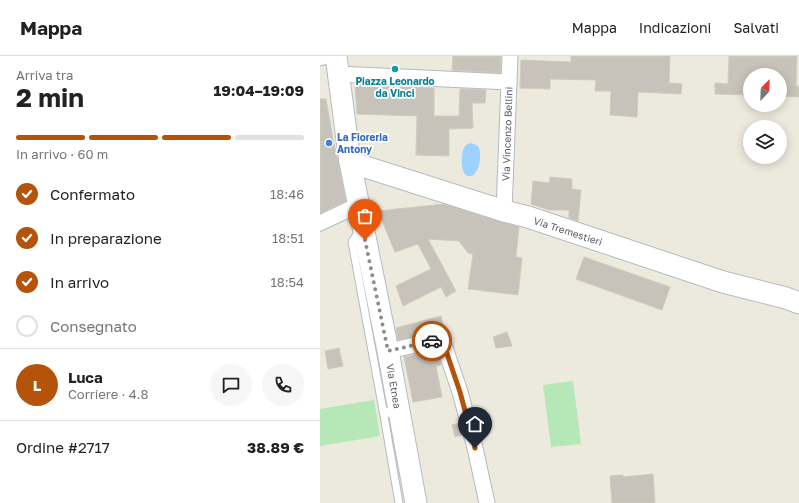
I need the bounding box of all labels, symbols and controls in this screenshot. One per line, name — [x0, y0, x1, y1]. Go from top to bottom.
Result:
text: Mappa — [20, 16, 82, 39]
text: Mappa — [572, 19, 617, 36]
text: Indicazioni — [639, 19, 711, 36]
text: Salvati — [733, 19, 779, 36]
marker: Piazza Leonardo da Vinci — [390, 64, 400, 74]
text: Arriva tra — [16, 67, 73, 83]
north arrow — [743, 68, 787, 112]
map controls — [743, 68, 787, 164]
place label: Piazza Leonardo da Vinci — [355, 75, 435, 99]
text: 19:04–19:09 — [214, 81, 304, 99]
text: 2 min — [16, 82, 84, 113]
street label: Via Vincenzo Bellini — [499, 87, 515, 181]
button: layers — [743, 120, 787, 164]
place label: La Fioreria Antony — [337, 131, 388, 155]
marker: La Fioreria Antony — [324, 138, 334, 148]
text: In arrivo · 60 m — [16, 146, 108, 162]
icon: check — [16, 183, 38, 205]
text: Confermato — [50, 185, 135, 203]
text: 18:46 — [270, 186, 304, 202]
pin — [348, 199, 382, 240]
icon: bag — [354, 205, 376, 227]
street label: Via Tremestieri — [532, 214, 604, 248]
icon: check — [16, 227, 38, 249]
text: In preparazione — [50, 229, 162, 247]
text: 18:51 — [272, 230, 304, 246]
icon: check — [16, 271, 38, 293]
text: In arrivo — [50, 273, 109, 291]
text: 18:54 — [270, 274, 304, 290]
text: Consegnato — [50, 317, 137, 335]
courier — [412, 321, 452, 361]
icon: car — [421, 330, 443, 352]
street label: Via Etnea — [384, 363, 404, 409]
button: chat — [210, 364, 252, 406]
button: phone — [262, 364, 304, 406]
text: Luca — [68, 368, 103, 386]
text: L — [33, 376, 41, 394]
text: Corriere · 4.8 — [68, 386, 148, 402]
pin — [458, 407, 492, 448]
icon: home — [464, 413, 486, 435]
text: Ordine #2717 — [16, 438, 110, 456]
text: 38.89 € — [247, 438, 304, 456]

